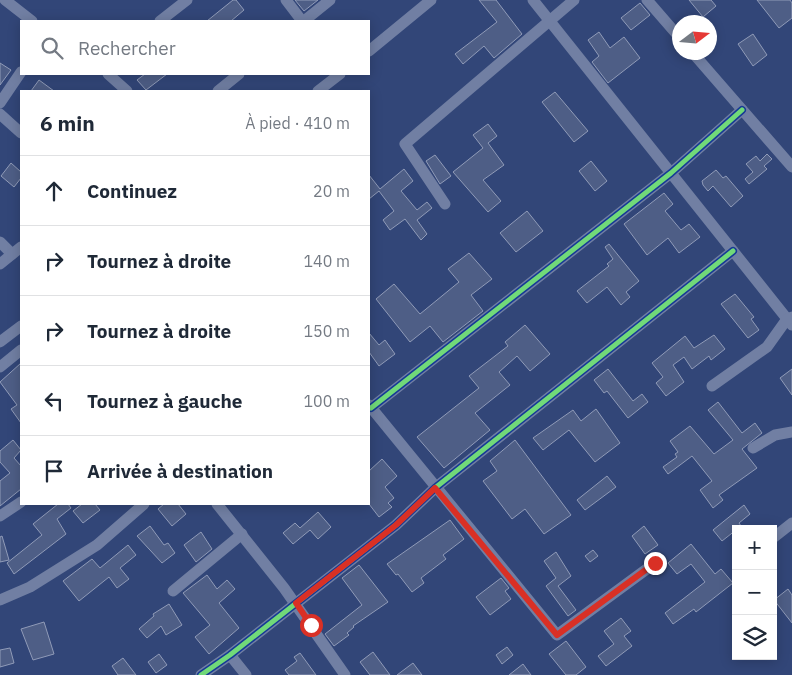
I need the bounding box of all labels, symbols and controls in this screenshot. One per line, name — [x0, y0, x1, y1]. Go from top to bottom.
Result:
north arrow — [672, 15, 717, 60]
search box — [20, 20, 370, 75]
icon: search — [38, 34, 66, 62]
text: Rechercher — [78, 36, 176, 60]
text: 6 min — [40, 109, 95, 137]
text: À pied · 410 m — [245, 113, 350, 133]
icon: ahead — [40, 177, 68, 205]
text: Continuez — [87, 179, 177, 203]
text: 20 m — [313, 181, 350, 201]
icon: right — [40, 247, 68, 275]
text: Tournez à droite — [87, 249, 231, 273]
text: 140 m — [303, 251, 350, 271]
icon: right — [40, 317, 68, 345]
text: Tournez à droite — [87, 319, 231, 343]
text: 150 m — [303, 321, 350, 341]
icon: left — [40, 387, 68, 415]
text: Tournez à gauche — [87, 389, 243, 413]
text: 100 m — [303, 391, 350, 411]
icon: arrive — [40, 457, 68, 485]
text: Arrivée à destination — [87, 459, 273, 483]
map controls — [732, 525, 777, 660]
button: + — [732, 525, 777, 570]
route end — [644, 552, 667, 575]
button: − — [732, 570, 777, 615]
route start — [300, 614, 323, 637]
button: layers — [732, 615, 777, 660]

